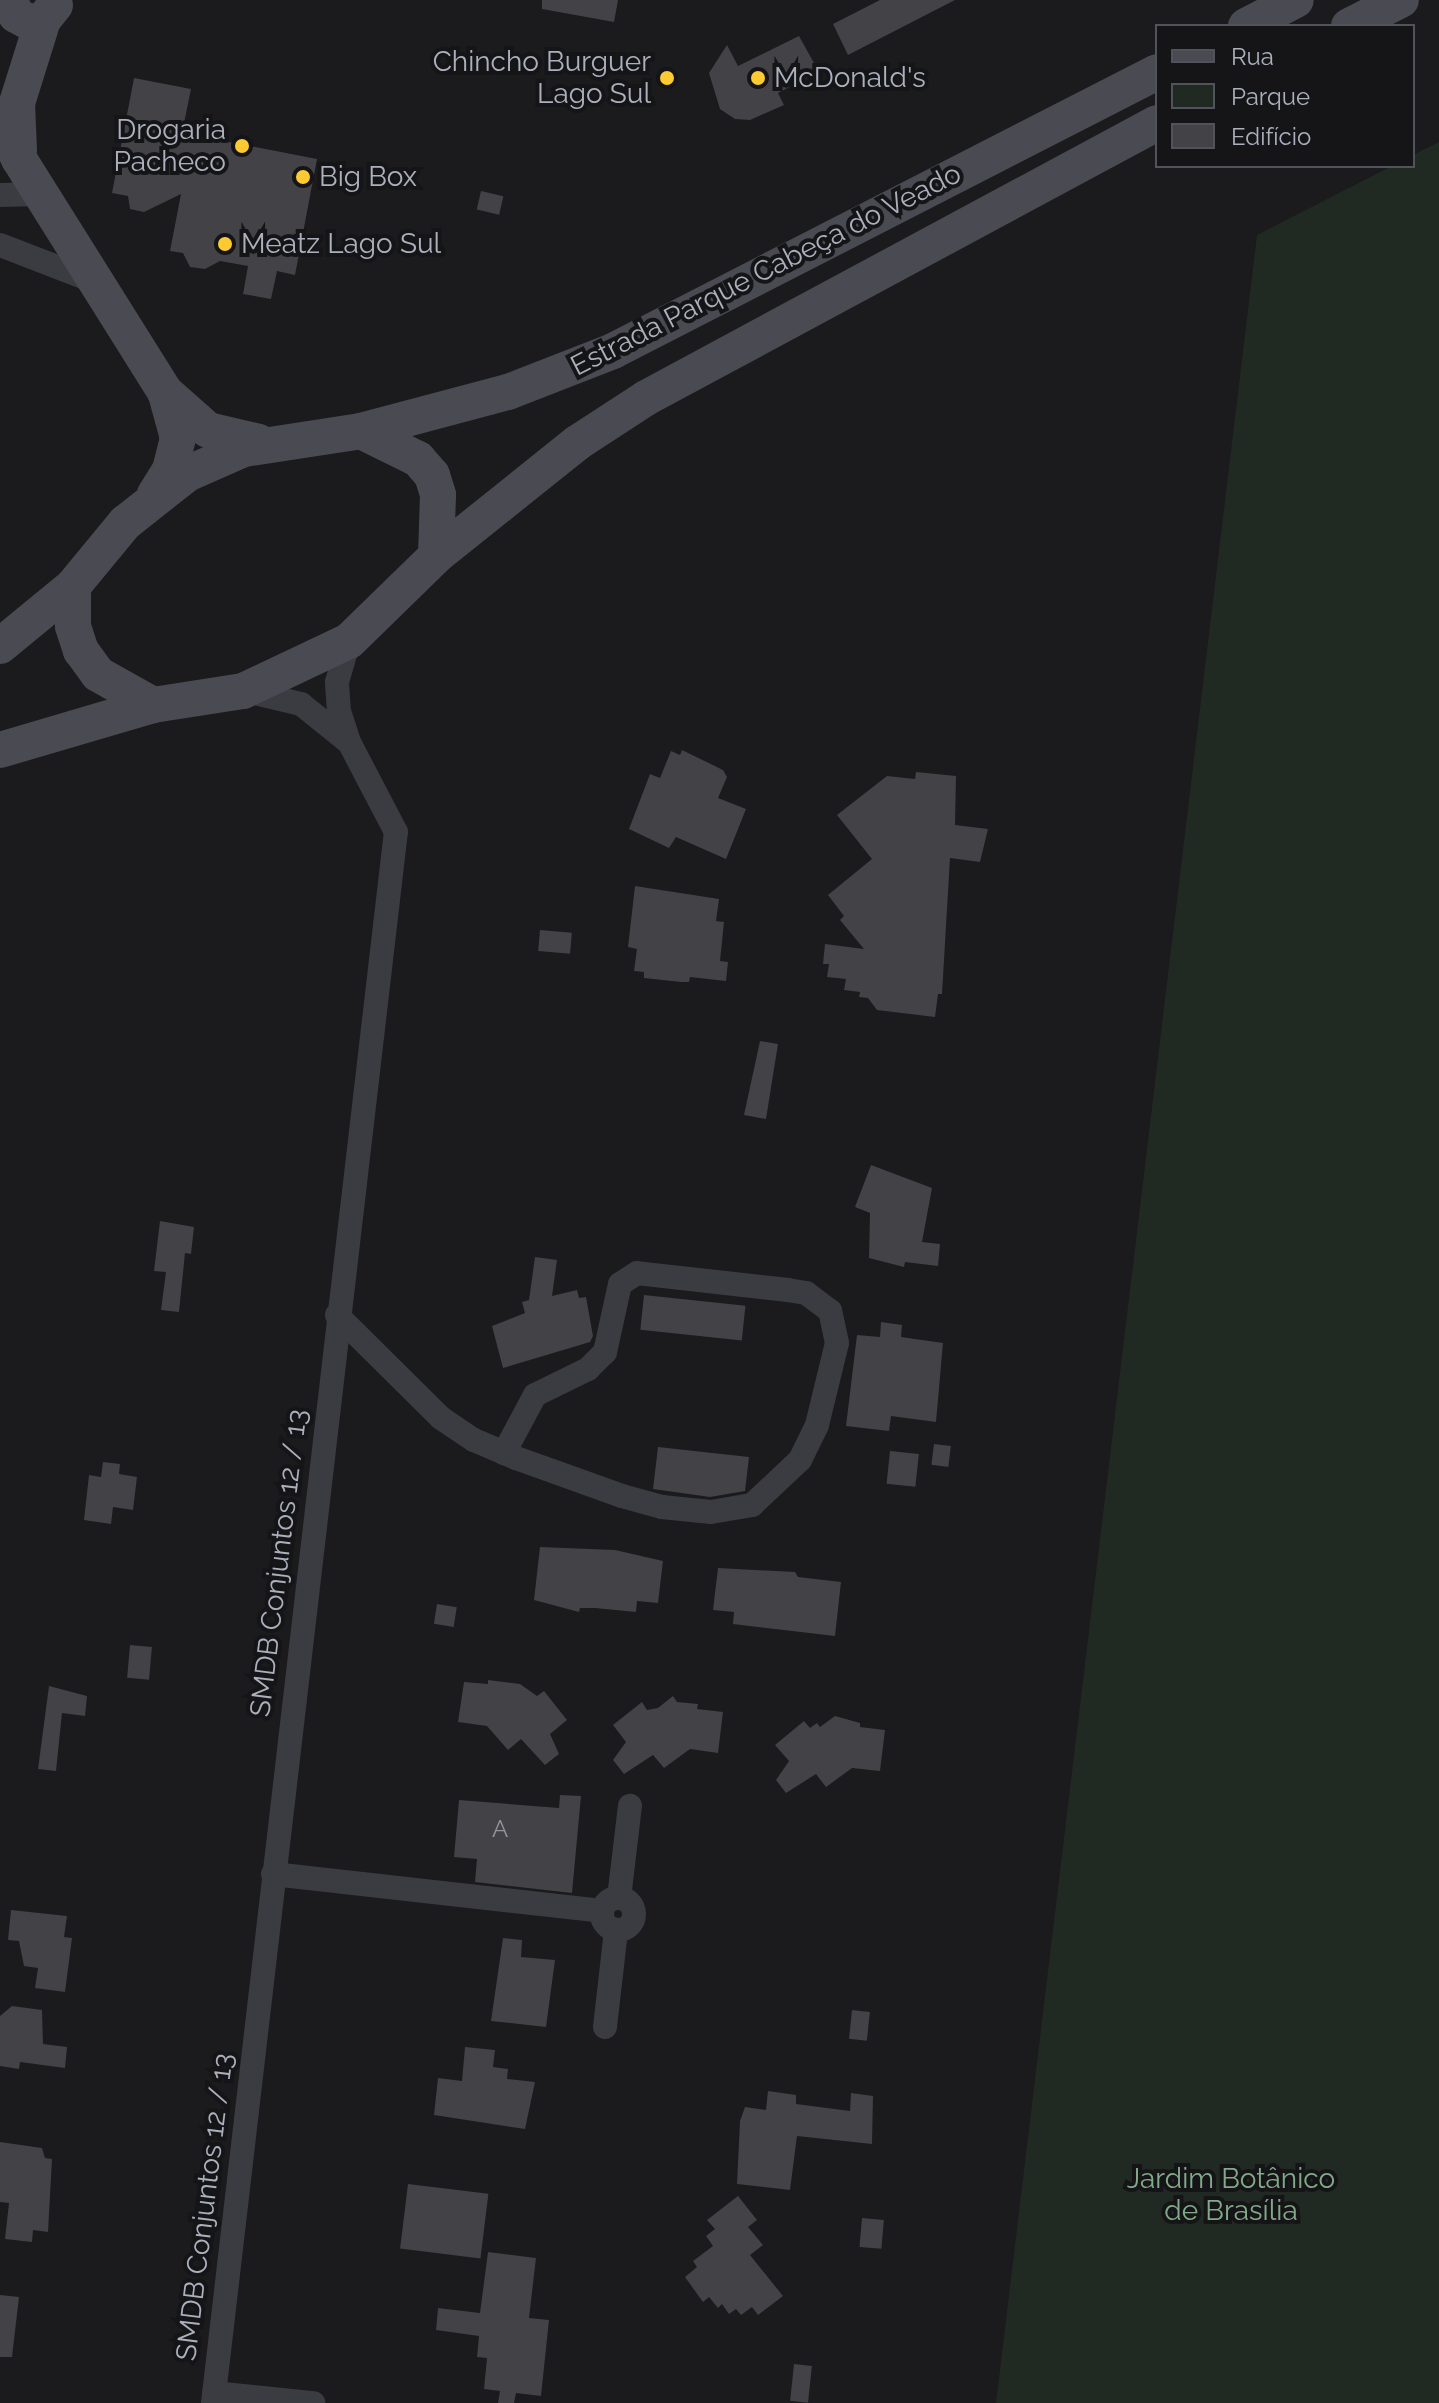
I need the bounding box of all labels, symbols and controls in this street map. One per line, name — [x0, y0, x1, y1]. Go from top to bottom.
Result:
legend — [1155, 24, 1415, 168]
text: Rua — [1231, 42, 1274, 71]
place label: Chincho Burguer Lago Sul — [433, 45, 651, 111]
place label: McDonald's — [774, 61, 926, 95]
marker: Chincho Burguer Lago Sul — [658, 69, 676, 87]
marker: McDonald's — [749, 69, 767, 87]
text: Parque — [1231, 82, 1310, 111]
place label: Drogaria Pacheco — [113, 113, 226, 179]
text: Edifício — [1231, 122, 1311, 151]
marker: Drogaria Pacheco — [233, 137, 251, 155]
street label: Estrada Parque Cabeça do Veado — [565, 156, 967, 384]
place label: Big Box — [319, 160, 417, 194]
marker: Big Box — [294, 168, 312, 186]
place label: Meatz Lago Sul — [241, 227, 441, 261]
marker: Meatz Lago Sul — [216, 235, 234, 253]
street label: SMDB Conjuntos 12 / 13 — [243, 1407, 315, 1719]
house number: A — [492, 1815, 508, 1843]
street label: SMDB Conjuntos 12 / 13 — [169, 2051, 241, 2363]
park label: Jardim Botânico de Brasília — [1127, 2162, 1335, 2228]

